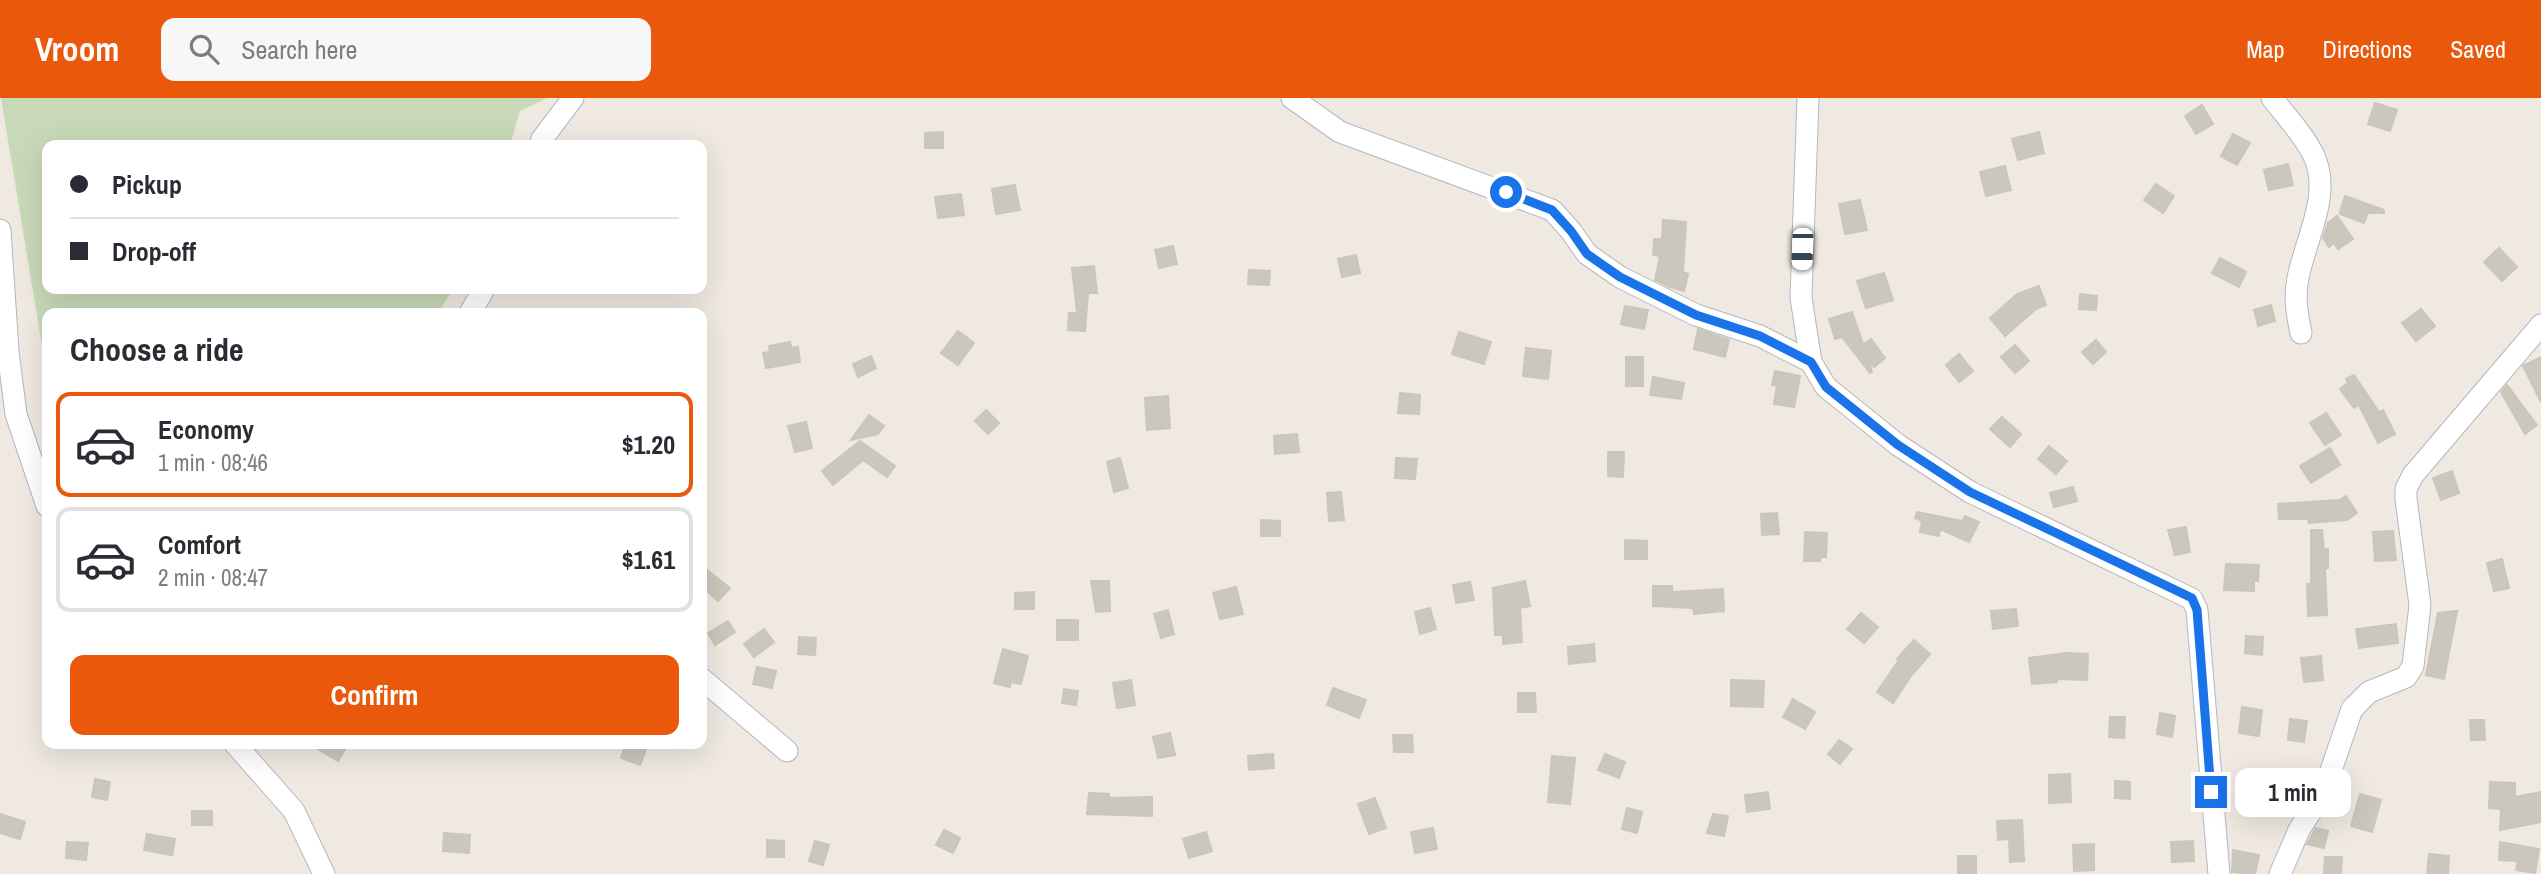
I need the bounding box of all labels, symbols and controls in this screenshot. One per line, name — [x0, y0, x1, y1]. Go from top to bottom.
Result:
search box — [161, 18, 651, 81]
text: Vroom — [35, 27, 119, 71]
icon: search — [185, 30, 223, 68]
text: Search here — [241, 32, 357, 67]
text: Map — [2246, 33, 2284, 65]
text: Directions — [2322, 33, 2412, 65]
text: Saved — [2450, 33, 2506, 65]
text: Pickup — [112, 167, 182, 202]
route start — [1490, 176, 1522, 208]
car — [1791, 228, 1814, 270]
text: Drop-off — [112, 234, 196, 269]
text: Choose a ride — [70, 328, 244, 371]
text: Economy — [158, 412, 254, 447]
icon: car — [74, 413, 137, 476]
text: $1.20 — [622, 427, 675, 462]
text: 1 min · 08:46 — [158, 447, 268, 478]
text: Comfort — [158, 527, 241, 562]
icon: car — [74, 528, 137, 591]
text: $1.61 — [622, 542, 675, 577]
text: 2 min · 08:47 — [158, 562, 268, 593]
button: Confirm — [70, 655, 679, 735]
callout: 1 min — [2236, 768, 2351, 816]
route end — [2195, 776, 2227, 808]
text: 1 min — [2268, 777, 2318, 808]

